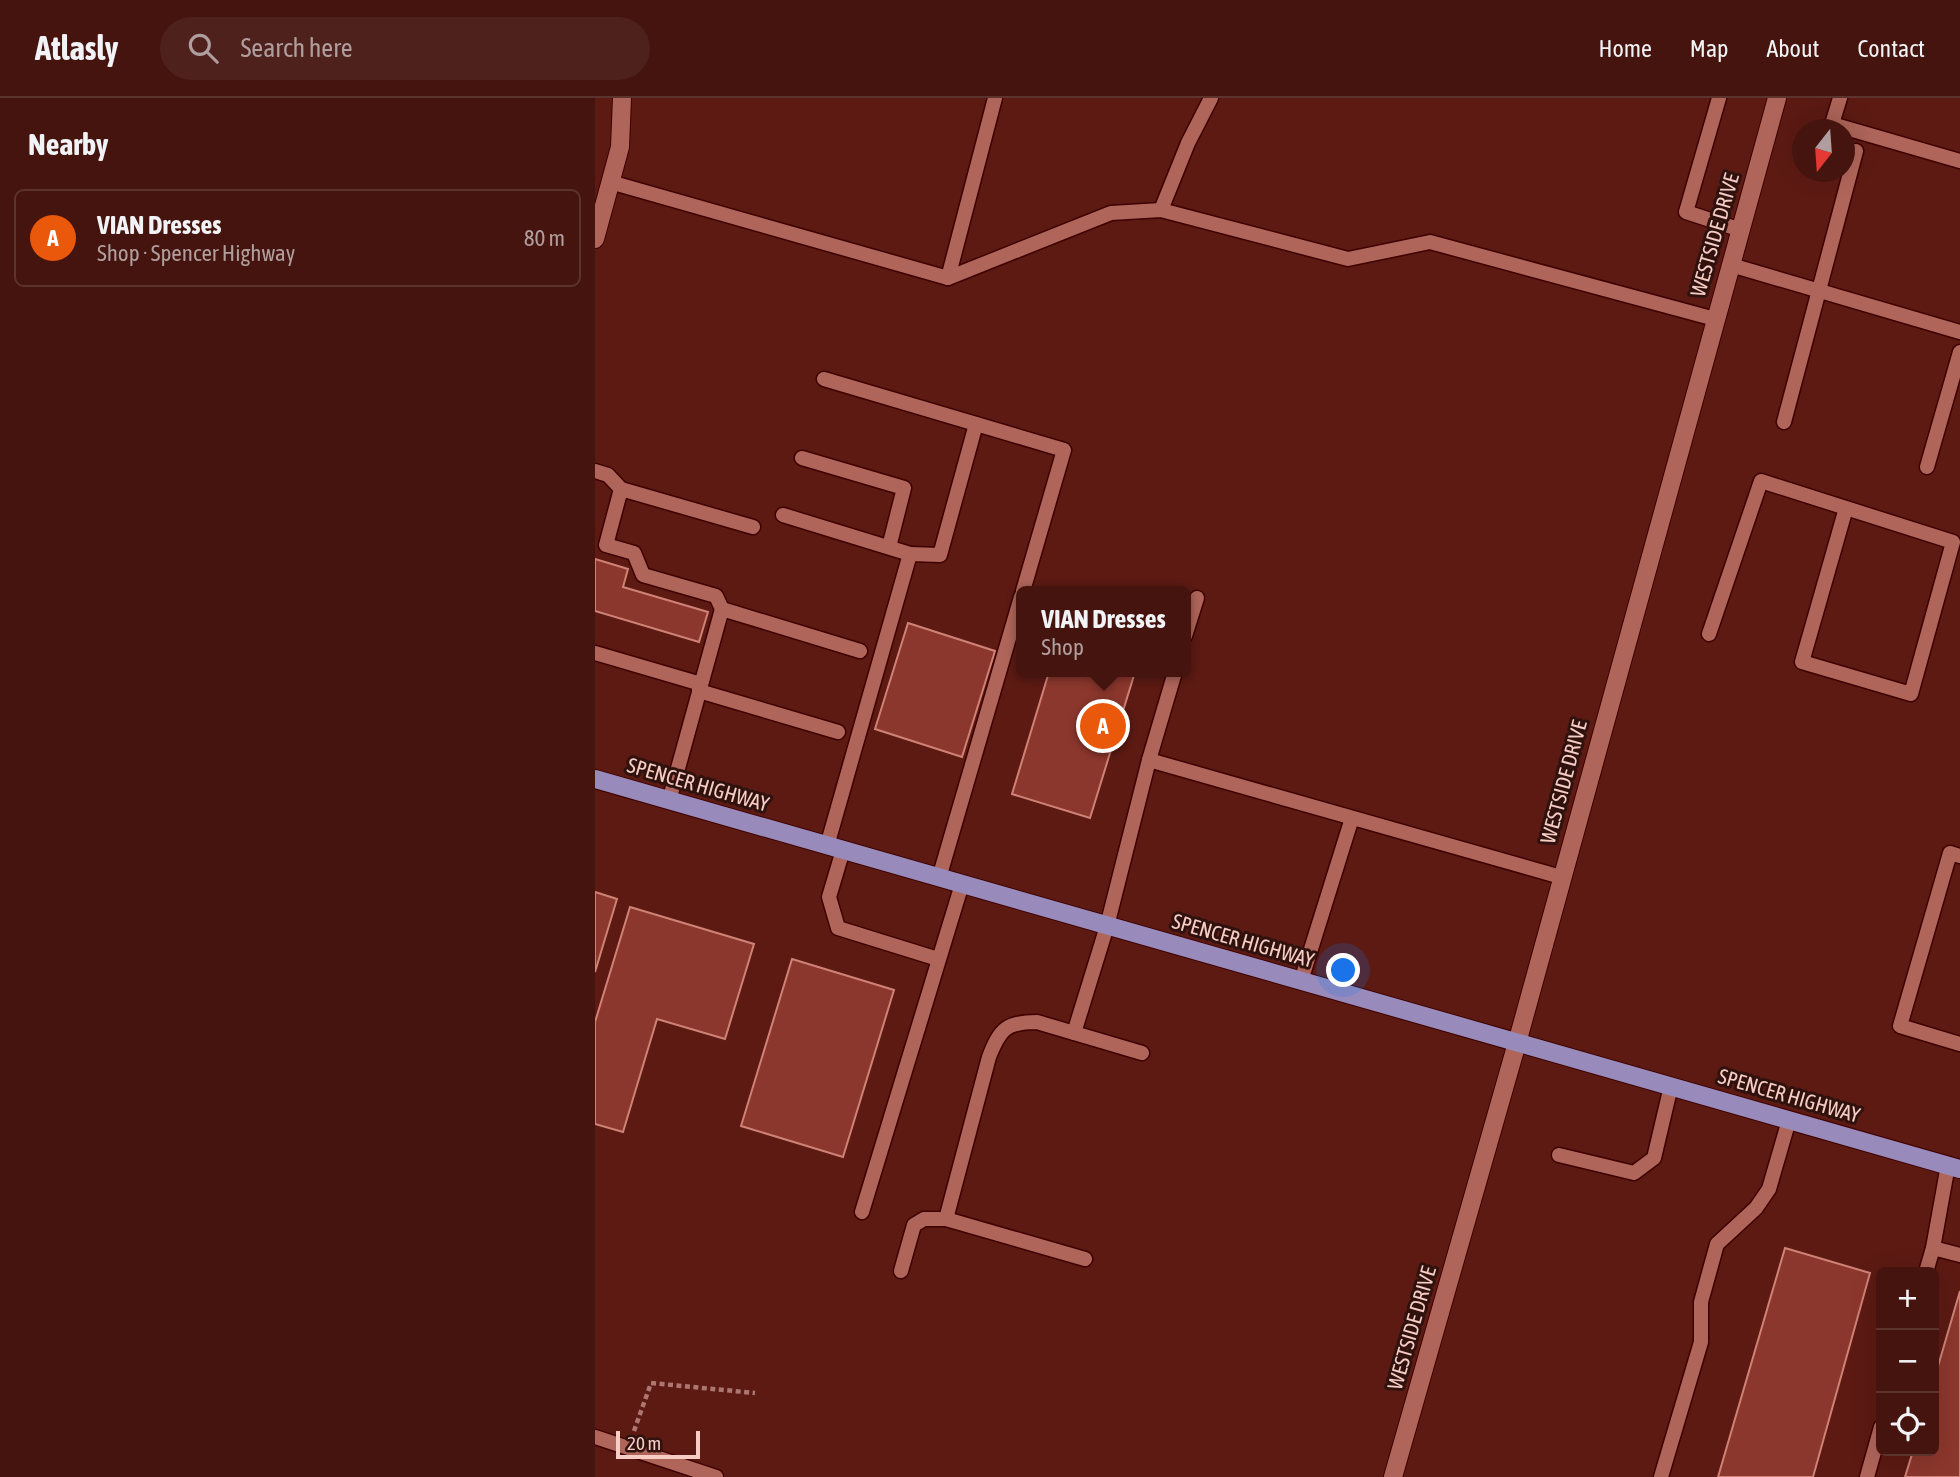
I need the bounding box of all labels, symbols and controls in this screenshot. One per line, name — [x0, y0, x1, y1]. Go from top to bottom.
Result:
search box — [160, 17, 650, 80]
text: Atlasly — [35, 29, 118, 67]
icon: search — [184, 29, 222, 67]
text: Search here — [240, 33, 353, 63]
text: Home — [1598, 35, 1652, 62]
text: Map — [1690, 35, 1728, 62]
text: About — [1766, 35, 1819, 62]
text: Contact — [1857, 35, 1925, 62]
north arrow — [1792, 119, 1855, 182]
text: Nearby — [28, 127, 108, 161]
street label: WESTSIDE DRIVE — [1685, 170, 1743, 299]
text: VIAN Dresses — [97, 210, 221, 240]
text: A — [47, 225, 59, 251]
text: 80 m — [524, 225, 565, 251]
text: Shop · Spencer Highway — [97, 240, 295, 266]
popup — [1016, 586, 1191, 677]
text: VIAN Dresses — [1041, 604, 1166, 634]
text: Shop — [1041, 634, 1084, 660]
pin: A — [1080, 700, 1126, 752]
street label: WESTSIDE DRIVE — [1535, 717, 1591, 846]
street label: SPENCER HIGHWAY — [625, 752, 773, 816]
street label: SPENCER HIGHWAY — [1170, 908, 1318, 972]
your location — [1326, 953, 1360, 987]
street label: SPENCER HIGHWAY — [1716, 1063, 1864, 1127]
street label: WESTSIDE DRIVE — [1382, 1263, 1440, 1392]
map controls — [1876, 1267, 1939, 1456]
button: + — [1876, 1267, 1939, 1330]
button: − — [1876, 1330, 1939, 1393]
button: locate — [1876, 1393, 1939, 1456]
scale bar — [616, 1428, 700, 1460]
text: 20 m — [627, 1432, 661, 1454]

